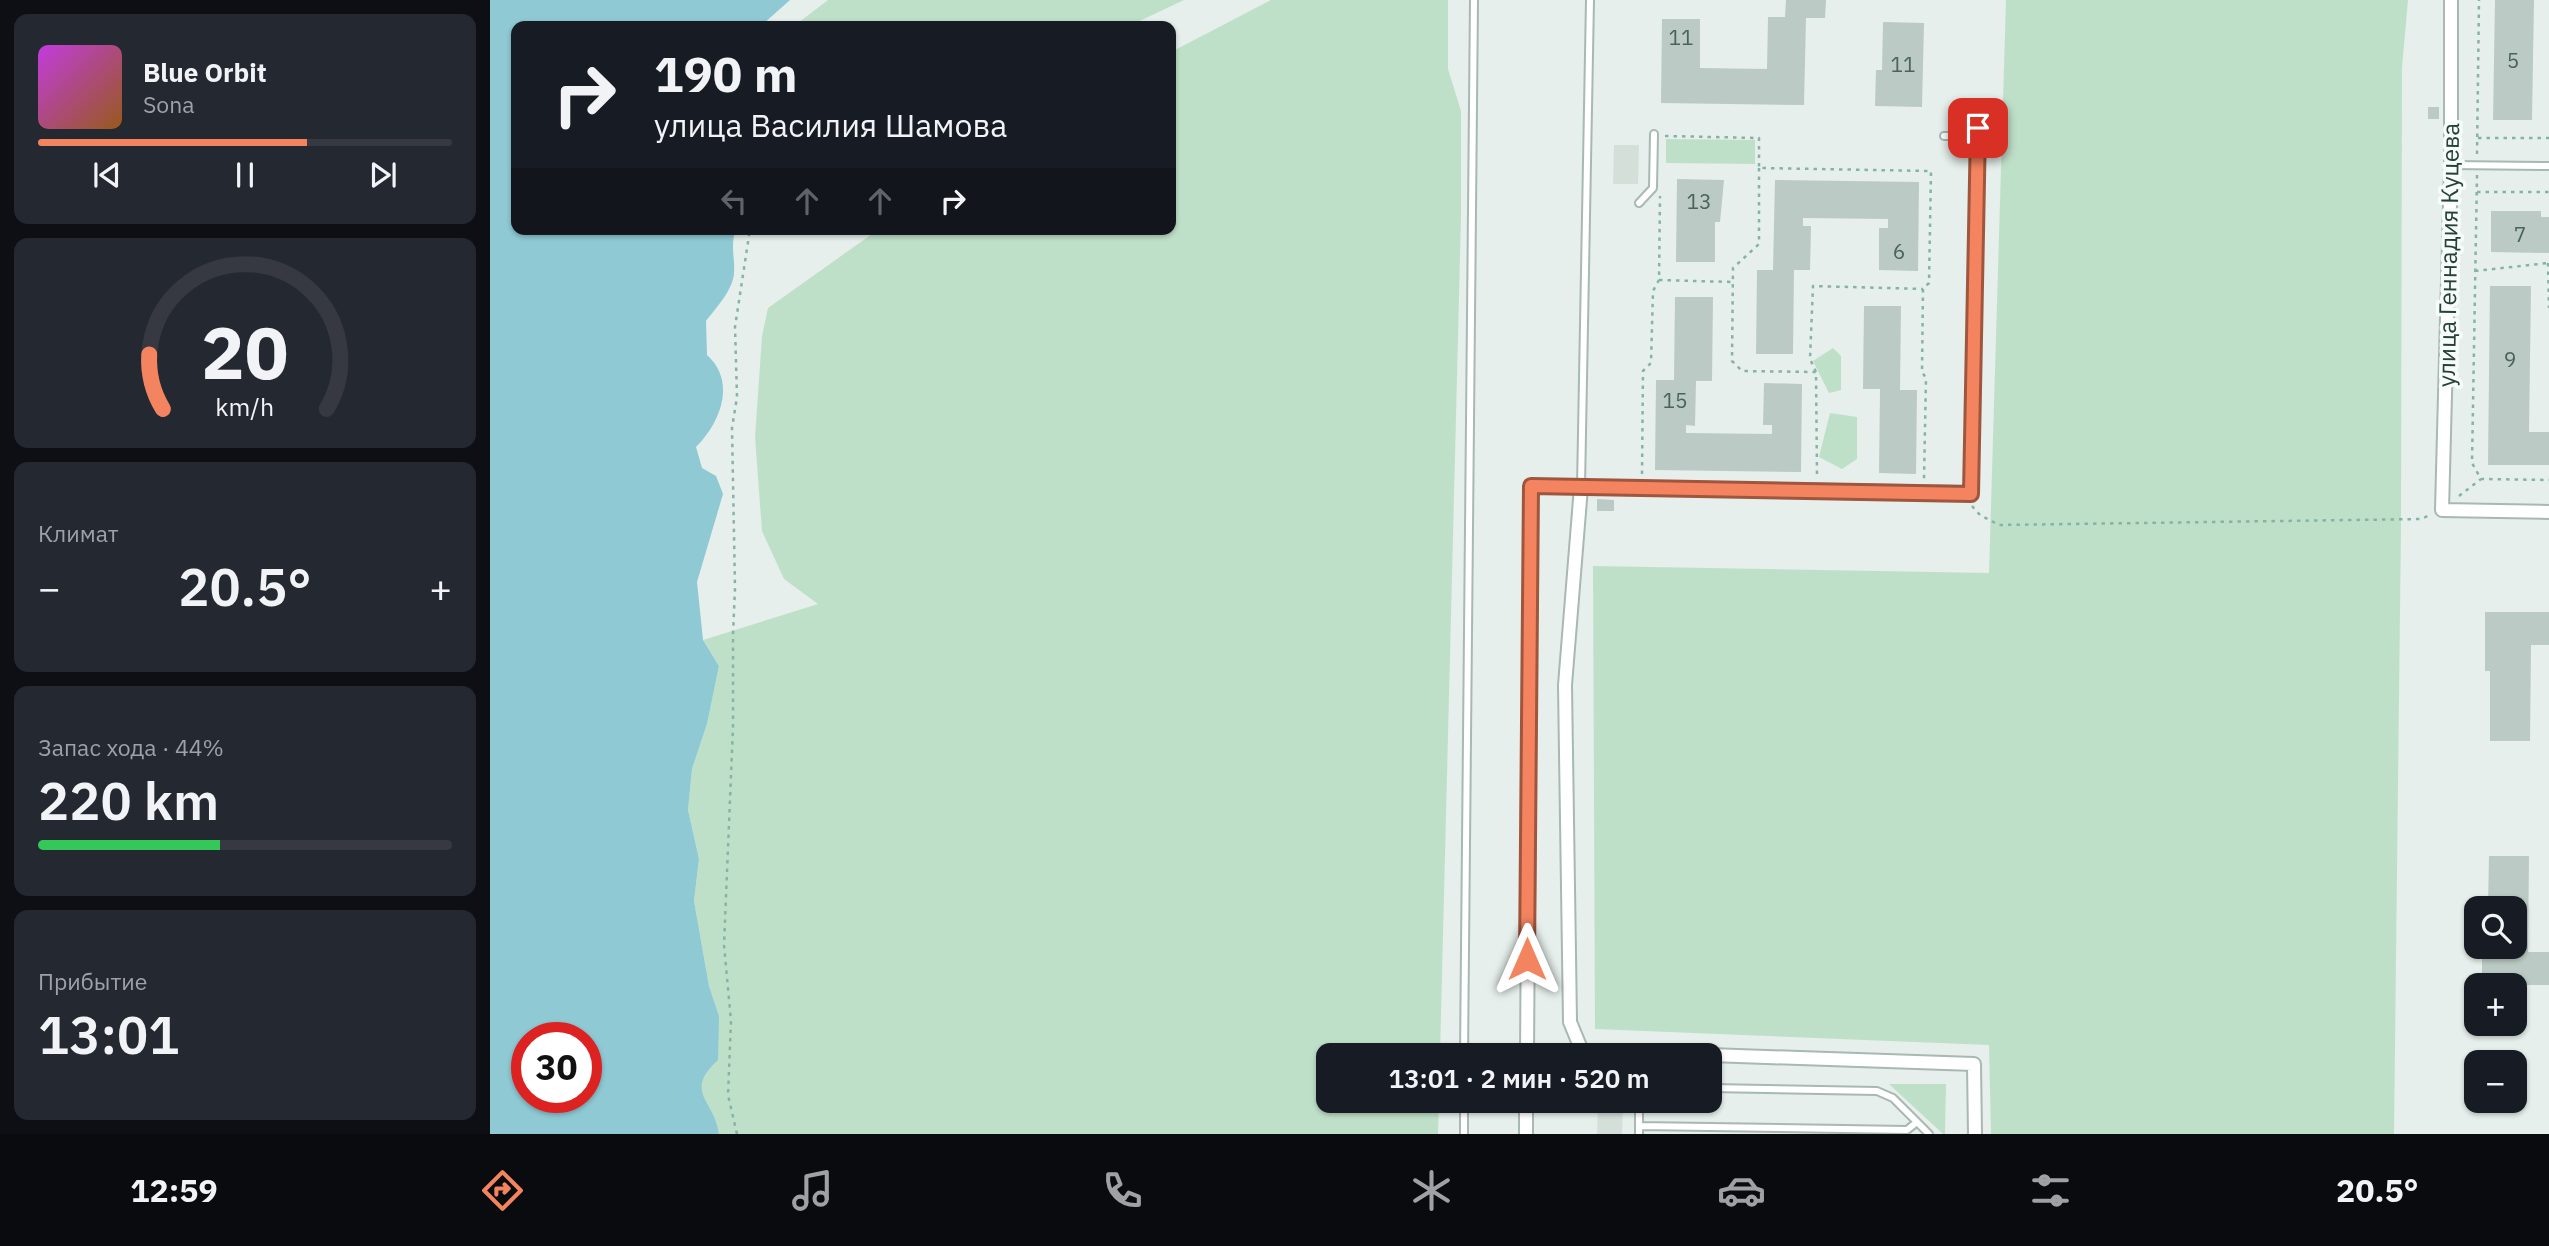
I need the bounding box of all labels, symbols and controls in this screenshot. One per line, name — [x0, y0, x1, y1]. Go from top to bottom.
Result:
house number: 11 — [1668, 23, 1694, 51]
text: 190 m — [654, 42, 798, 105]
house number: 5 — [2507, 46, 2519, 74]
icon: right — [539, 49, 630, 140]
house number: 11 — [1890, 50, 1916, 78]
text: Blue Orbit — [143, 55, 267, 89]
text: Sona — [143, 89, 195, 119]
pin — [1948, 98, 2008, 158]
text: улица Василия Шамова — [654, 104, 1007, 146]
icon: arrive — [1959, 109, 1997, 147]
street label: улица Геннадия Куцева — [2430, 122, 2466, 387]
icon: previous — [88, 156, 126, 194]
icon: pause — [226, 156, 264, 194]
icon: next — [364, 156, 402, 194]
icon: left — [715, 182, 753, 220]
icon: ahead — [788, 182, 826, 220]
icon: ahead — [861, 182, 899, 220]
icon: right — [934, 182, 972, 220]
house number: 13 — [1686, 187, 1712, 215]
house number: 7 — [2514, 220, 2526, 248]
house number: 6 — [1893, 237, 1905, 265]
text: 20 — [201, 304, 289, 399]
house number: 9 — [2504, 345, 2516, 373]
house number: 15 — [1662, 386, 1688, 414]
text: km/h — [216, 390, 274, 423]
text: Климат — [38, 518, 119, 548]
text: 20.5° — [178, 553, 312, 620]
text: − — [38, 563, 61, 612]
text: + — [429, 563, 452, 612]
text: Запас хода · 44% — [38, 732, 224, 762]
text: 220 km — [38, 767, 219, 834]
map controls — [2464, 896, 2527, 1113]
button: search — [2464, 896, 2527, 959]
position arrow — [1490, 922, 1564, 996]
text: Прибытие — [38, 966, 147, 996]
button: + — [2464, 973, 2527, 1036]
text: 13:01 — [38, 1001, 179, 1068]
speed limit sign: 30 — [511, 1022, 602, 1113]
button: − — [2464, 1050, 2527, 1113]
text: 13:01 · 2 мин · 520 m — [1388, 1061, 1650, 1095]
icon: directions — [478, 1166, 527, 1215]
icon: music — [788, 1166, 837, 1215]
icon: phone — [1098, 1166, 1147, 1215]
icon: climate — [1407, 1166, 1456, 1215]
icon: car — [1717, 1166, 1766, 1215]
icon: filters — [2026, 1166, 2075, 1215]
text: 12:59 — [130, 1169, 218, 1211]
text: 20.5° — [2336, 1169, 2419, 1211]

